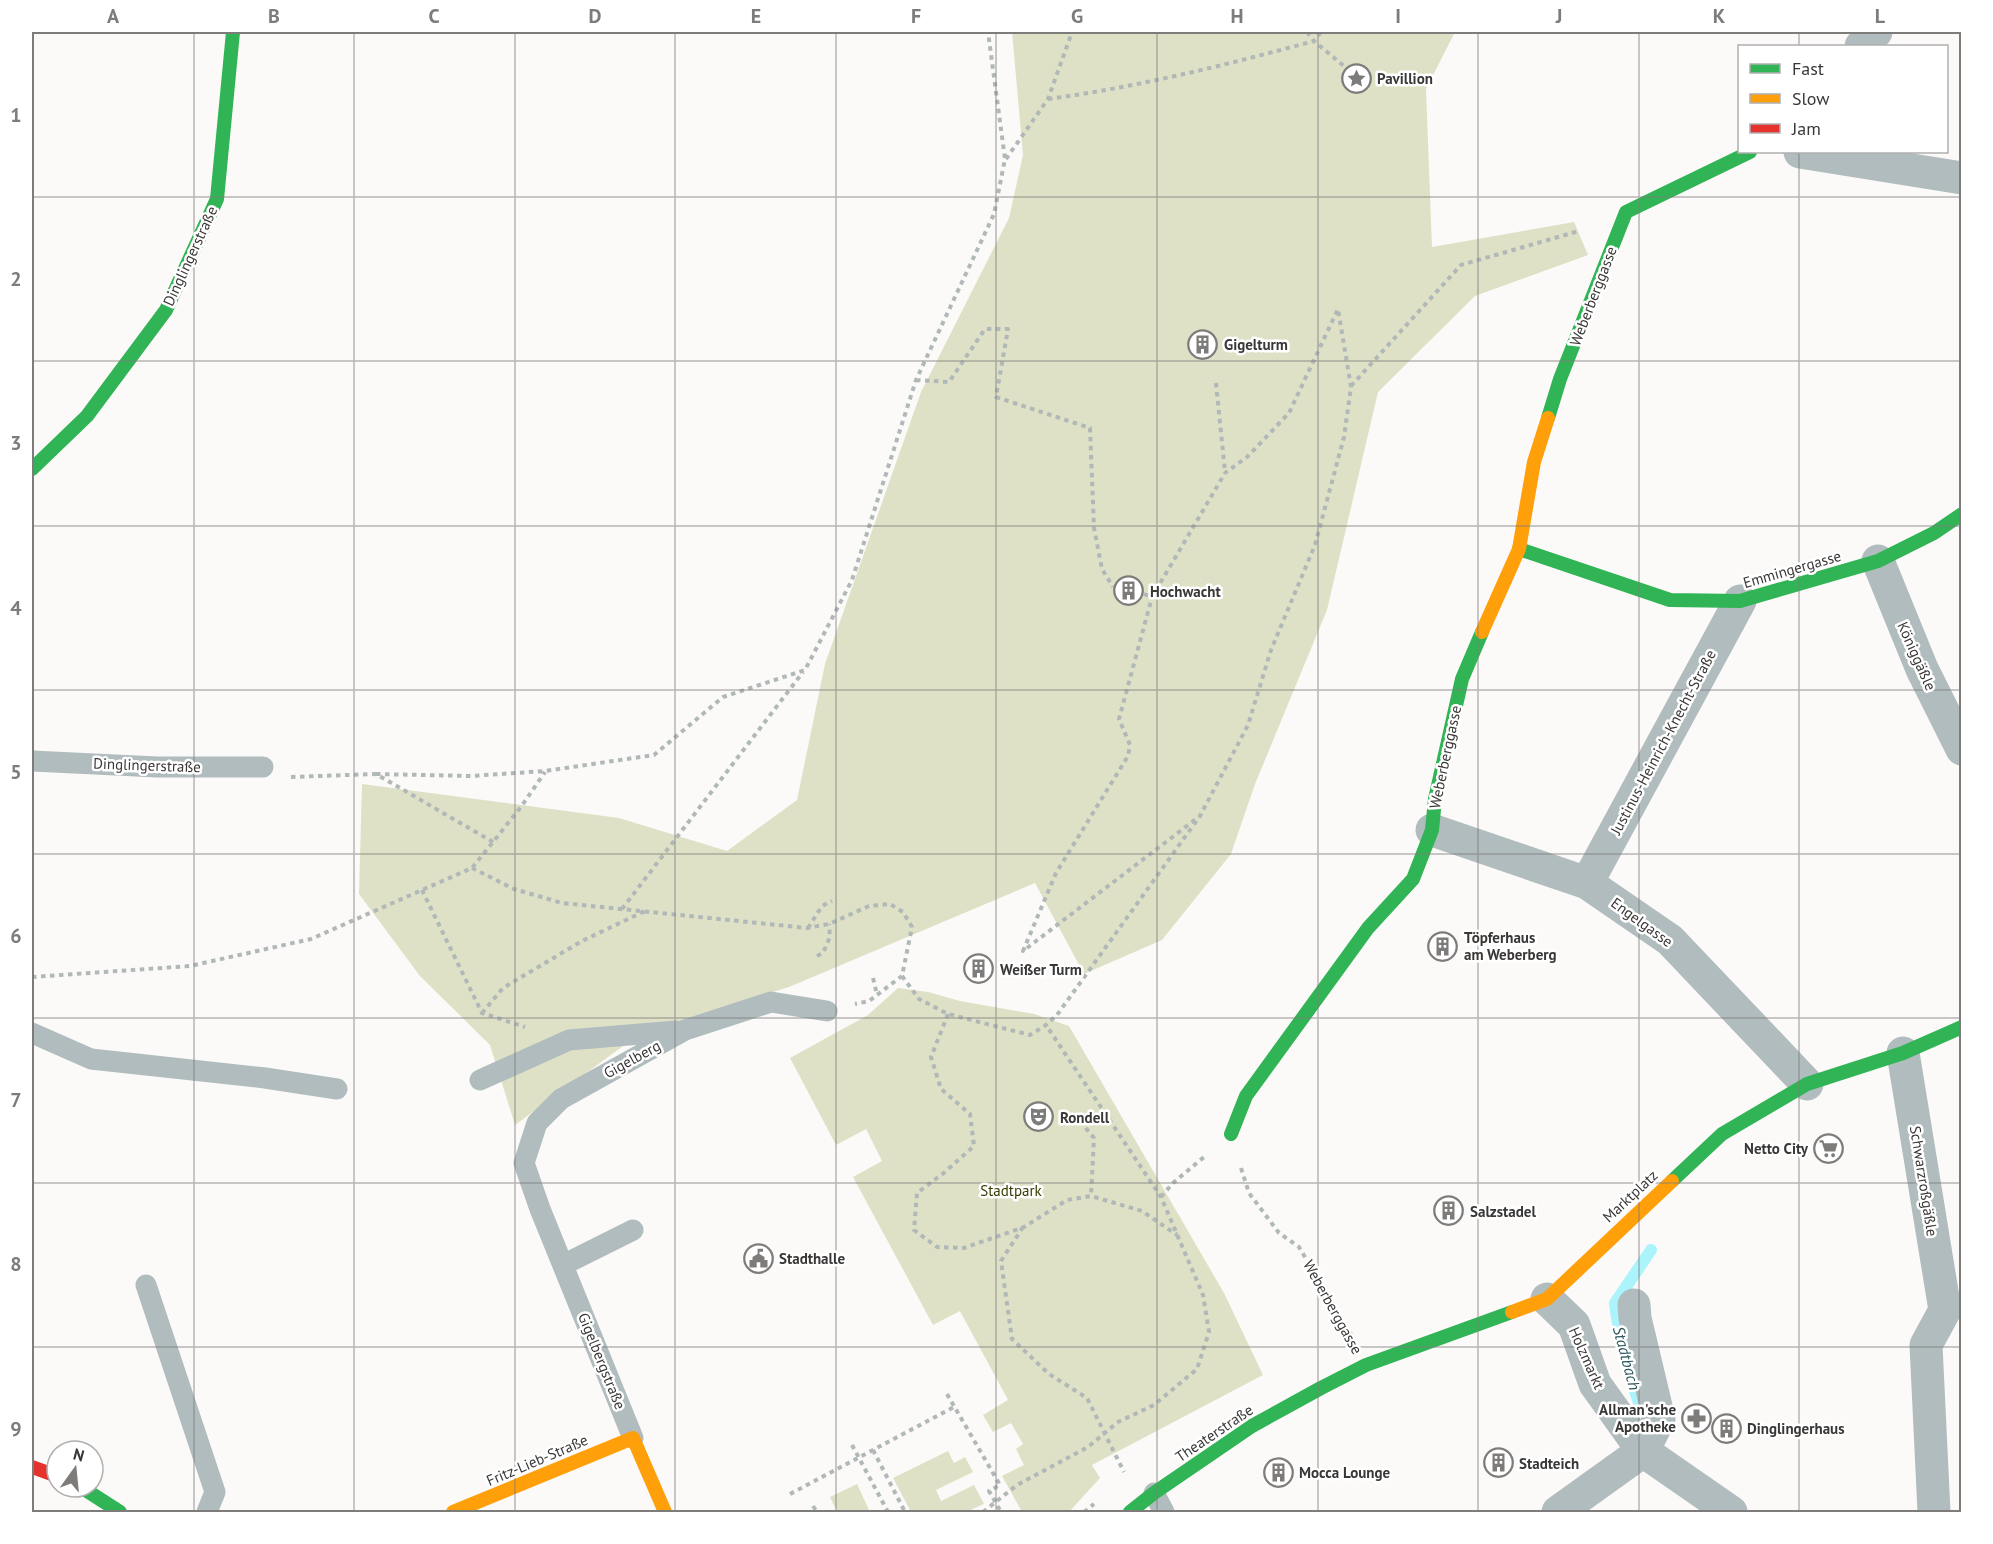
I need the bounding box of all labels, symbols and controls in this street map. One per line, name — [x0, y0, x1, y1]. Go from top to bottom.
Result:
text: A — [107, 3, 120, 29]
text: B — [268, 3, 280, 29]
text: C — [428, 3, 440, 29]
text: D — [589, 3, 602, 29]
text: E — [751, 3, 761, 29]
text: F — [911, 3, 921, 29]
text: G — [1071, 3, 1083, 29]
text: H — [1230, 3, 1244, 29]
text: I — [1395, 3, 1401, 29]
text: J — [1555, 3, 1562, 29]
text: K — [1713, 3, 1726, 29]
text: L — [1875, 3, 1886, 29]
legend — [1738, 45, 1948, 153]
text: Fast — [1792, 57, 1824, 80]
place icon: Pavillion — [1340, 62, 1372, 94]
place label: Pavillion — [1377, 69, 1433, 88]
text: Slow — [1792, 87, 1830, 110]
text: 1 — [10, 102, 22, 128]
text: Jam — [1791, 117, 1821, 140]
street label: Dinglingerstraße — [159, 203, 221, 309]
street label: Weberberggasse — [1565, 244, 1621, 348]
text: 2 — [10, 266, 22, 292]
building icon: Gigelturm — [1187, 328, 1219, 360]
place label: Gigelturm — [1224, 335, 1288, 354]
text: 3 — [10, 430, 22, 456]
street label: Emmingergasse — [1741, 546, 1843, 592]
building icon: Hochwacht — [1113, 575, 1145, 607]
place label: Hochwacht — [1150, 582, 1221, 601]
text: 4 — [10, 595, 22, 621]
street label: Königgäßle — [1893, 619, 1941, 693]
street label: Justinus-Heinrich-Knecht-Straße — [1606, 646, 1720, 839]
street label: Weberberggasse — [1425, 704, 1465, 810]
street label: Dinglingerstraße — [93, 754, 201, 776]
text: 5 — [10, 759, 22, 785]
street label: Engelgasse — [1607, 893, 1677, 951]
text: 6 — [10, 923, 22, 949]
place label: Töpferhaus am Weberberg — [1464, 928, 1557, 964]
building icon: Töpferhaus am Weberberg — [1427, 930, 1459, 962]
building icon: Weißer Turm — [963, 953, 995, 985]
place label: Weißer Turm — [1000, 960, 1082, 979]
street label: Gigelberg — [600, 1036, 664, 1082]
text: 7 — [10, 1087, 22, 1113]
theatre icon: Rondell — [1023, 1101, 1055, 1133]
place label: Rondell — [1060, 1108, 1110, 1127]
street label: Schwarzroßgäßle — [1906, 1124, 1942, 1238]
supermarket icon: Netto City — [1813, 1132, 1845, 1164]
place label: Netto City — [1744, 1139, 1809, 1158]
street label: Marktplatz — [1599, 1166, 1661, 1226]
park label: Stadtpark — [980, 1181, 1043, 1200]
building icon: Salzstadel — [1433, 1195, 1465, 1227]
place label: Salzstadel — [1470, 1202, 1536, 1221]
public building icon: Stadthalle — [742, 1242, 774, 1274]
place label: Stadthalle — [779, 1249, 845, 1268]
text: 8 — [10, 1251, 22, 1277]
street label: Weberberggasse — [1299, 1257, 1367, 1357]
street label: Gigelbergstraße — [574, 1310, 630, 1412]
street label: Holzmarkt — [1565, 1324, 1609, 1392]
water label: Stadtbach — [1609, 1324, 1645, 1392]
street label: Theaterstraße — [1172, 1400, 1256, 1466]
place label: Allman'sche Apotheke — [1599, 1400, 1676, 1436]
pharmacy icon: Allman'sche Apotheke — [1681, 1402, 1713, 1434]
building icon: Dinglingerhaus — [1710, 1412, 1742, 1444]
text: 9 — [10, 1416, 22, 1442]
place label: Dinglingerhaus — [1747, 1419, 1845, 1438]
street label: Fritz-Lieb-Straße — [483, 1430, 591, 1490]
north arrow — [45, 1439, 105, 1499]
text: N — [71, 1443, 87, 1466]
building icon: Stadteich — [1482, 1447, 1514, 1479]
place label: Stadteich — [1519, 1454, 1579, 1473]
building icon: Mocca Lounge — [1262, 1456, 1294, 1488]
place label: Mocca Lounge — [1299, 1463, 1391, 1482]

